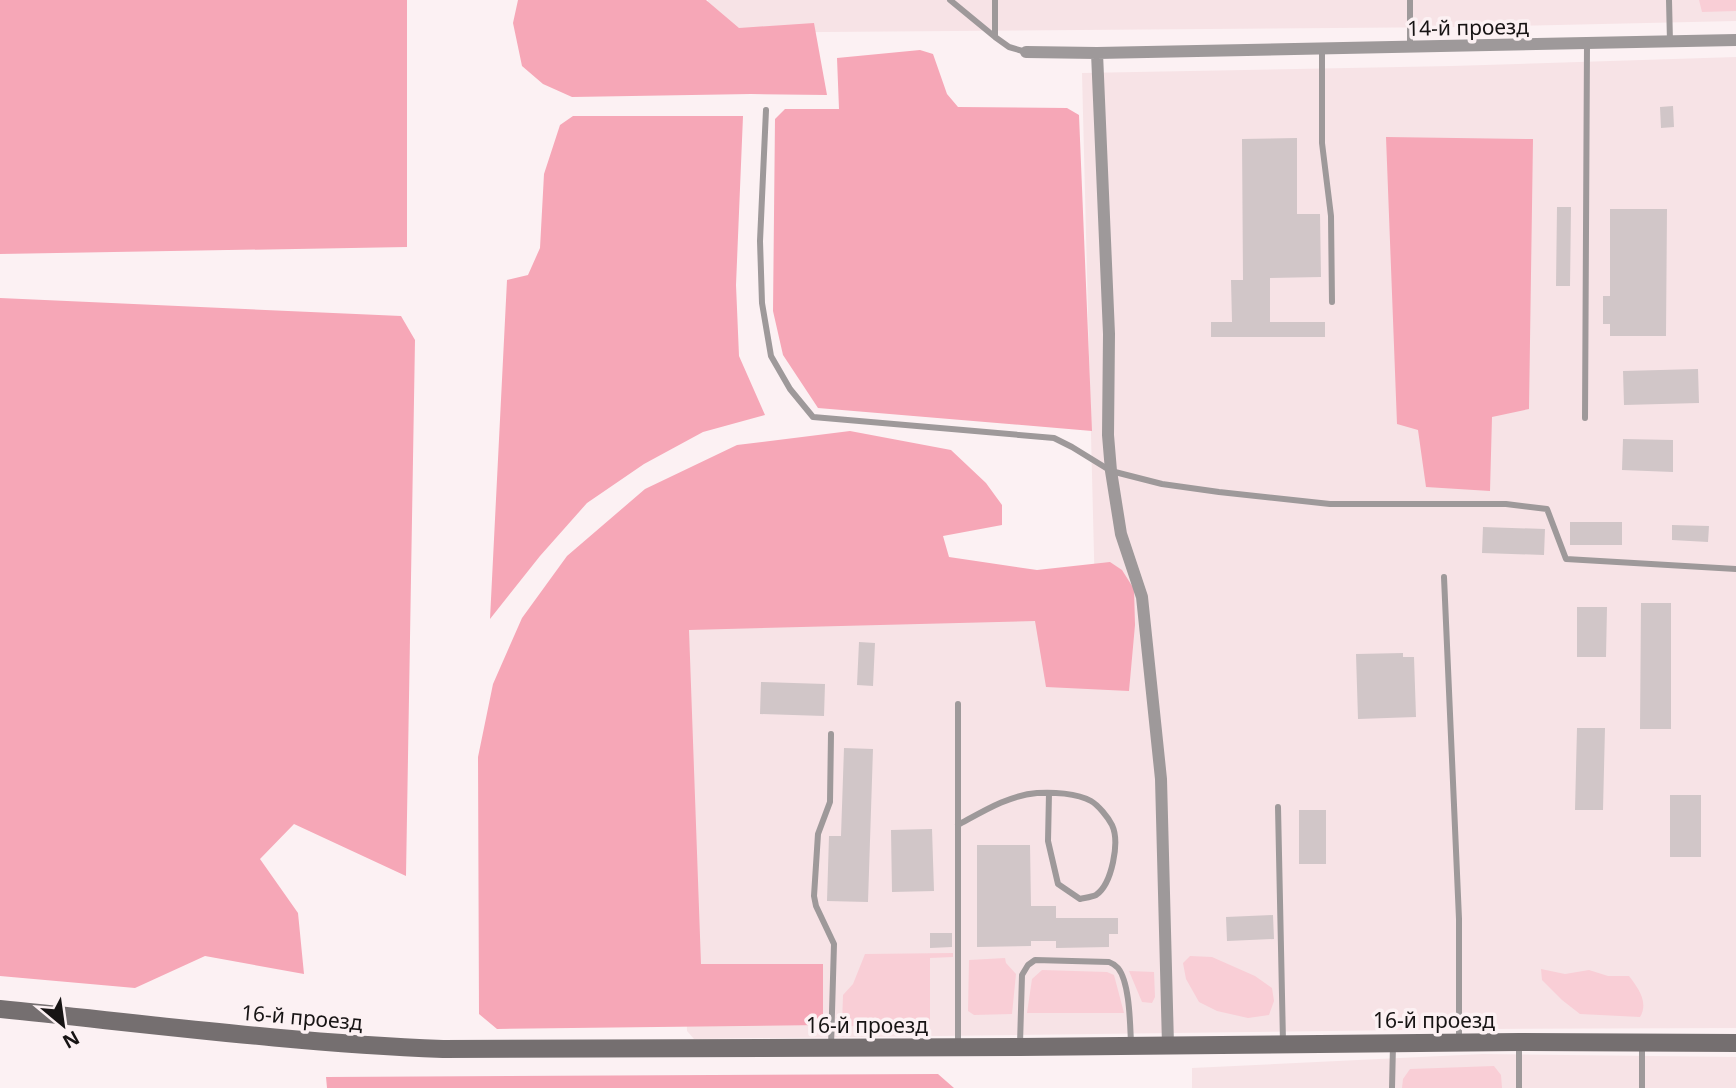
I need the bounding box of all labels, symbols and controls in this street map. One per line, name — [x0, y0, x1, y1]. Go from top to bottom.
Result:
street label: 14-й проезд — [1407, 12, 1529, 42]
north arrow — [28, 990, 98, 1060]
street label: 16-й проезд — [240, 998, 364, 1036]
street label: 16-й проезд — [1373, 1006, 1495, 1034]
street label: 16-й проезд — [806, 1011, 928, 1039]
text: N — [58, 1025, 84, 1055]

